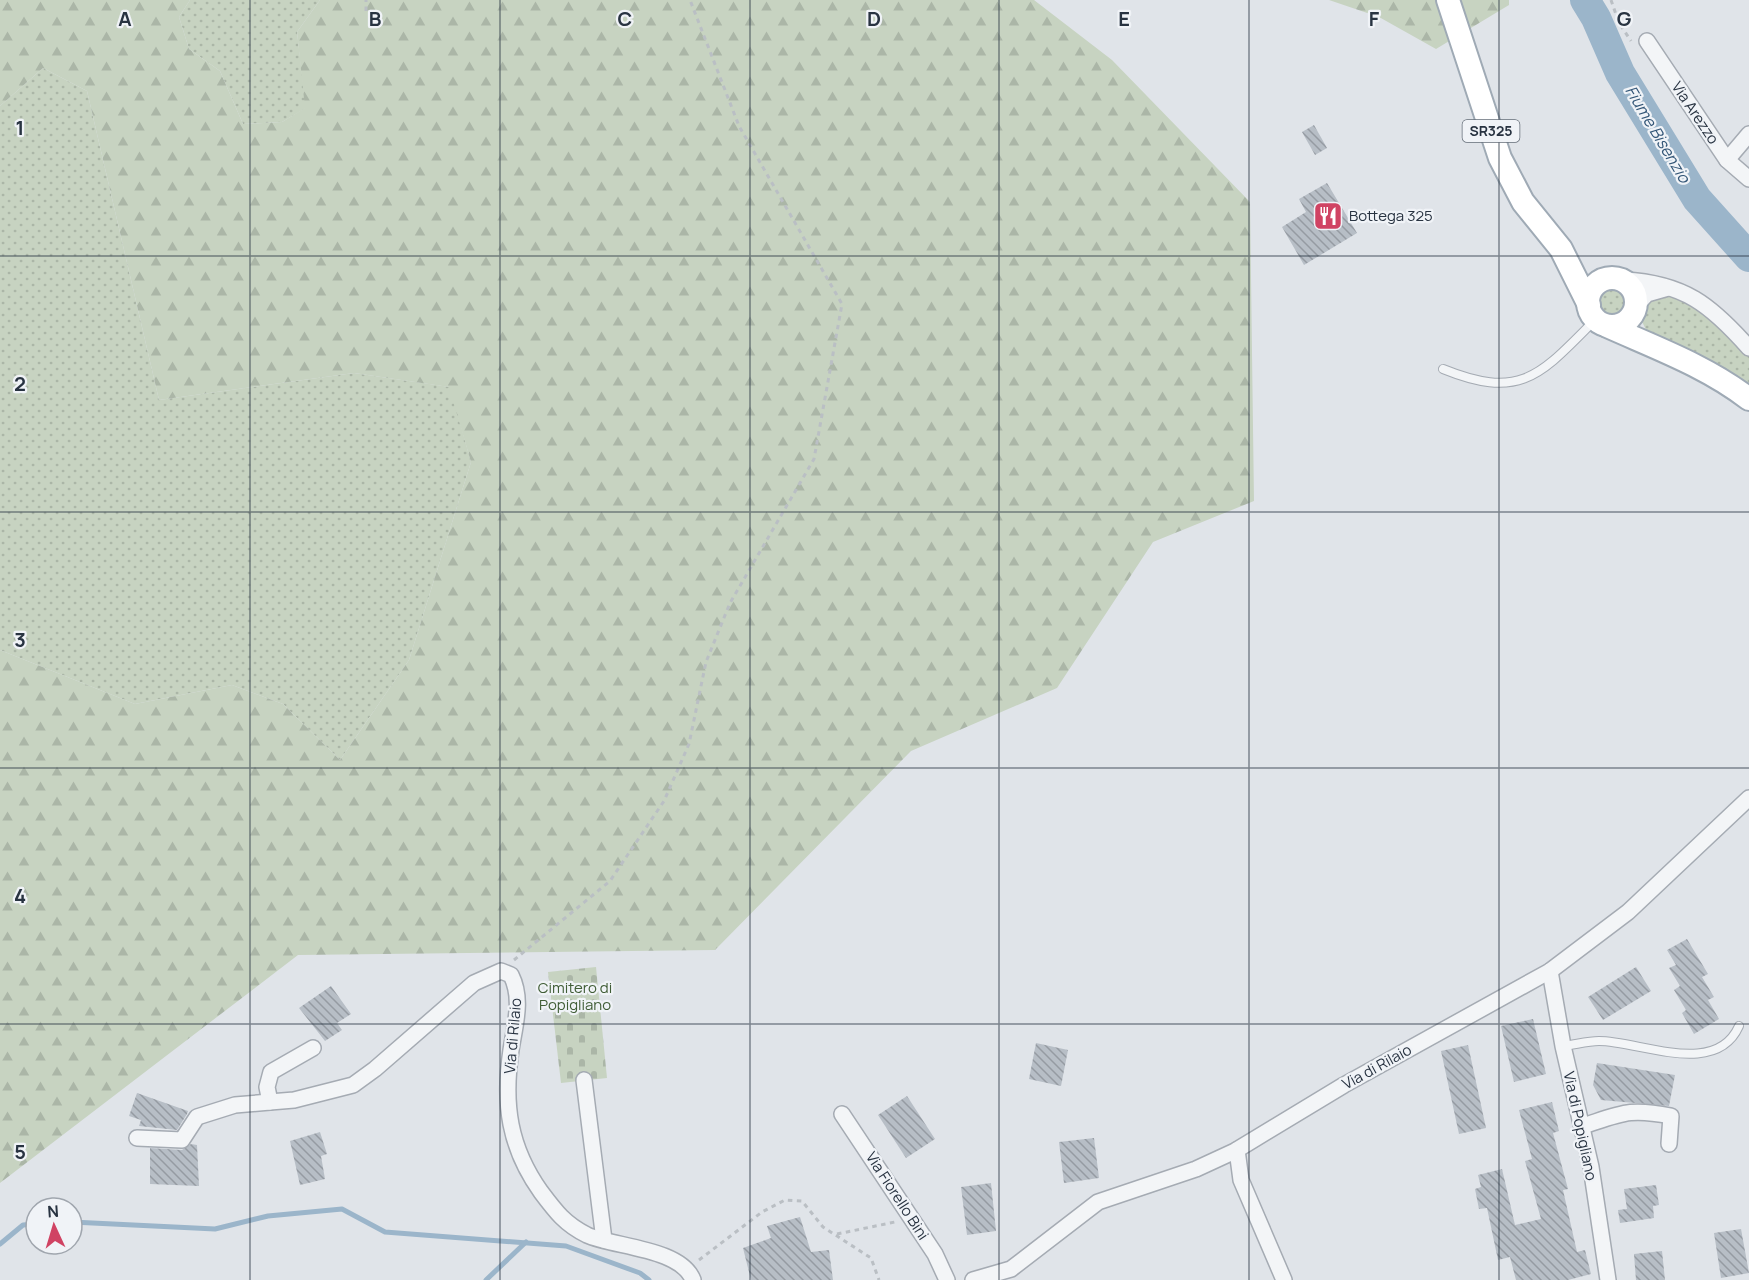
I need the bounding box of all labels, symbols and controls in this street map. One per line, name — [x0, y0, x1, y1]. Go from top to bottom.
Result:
text: A — [118, 5, 132, 32]
text: B — [369, 5, 382, 32]
text: C — [618, 5, 632, 32]
text: D — [867, 5, 881, 32]
text: E — [1118, 5, 1130, 32]
text: F — [1369, 5, 1380, 32]
text: G — [1617, 5, 1632, 32]
street label: Via Arezzo — [1667, 77, 1724, 148]
water label: Fiume Bisenzio — [1620, 81, 1696, 188]
text: 1 — [16, 114, 24, 141]
road number: SR325 — [1462, 120, 1520, 142]
restaurant icon: Bottega 325 — [1312, 200, 1344, 232]
place label: Bottega 325 — [1349, 205, 1433, 226]
text: 2 — [14, 370, 26, 397]
text: 3 — [14, 626, 26, 653]
text: 4 — [14, 882, 26, 909]
park label: Cimitero di Popigliano — [538, 977, 612, 1015]
street label: Via di Rilaio — [499, 997, 526, 1075]
street label: Via di Rilaio — [1338, 1039, 1415, 1094]
street label: Via di Popigliano — [1559, 1069, 1602, 1183]
text: 5 — [14, 1138, 26, 1165]
street label: Via Fiorello Bini — [861, 1147, 934, 1244]
north arrow — [24, 1196, 84, 1256]
text: N — [46, 1200, 59, 1222]

